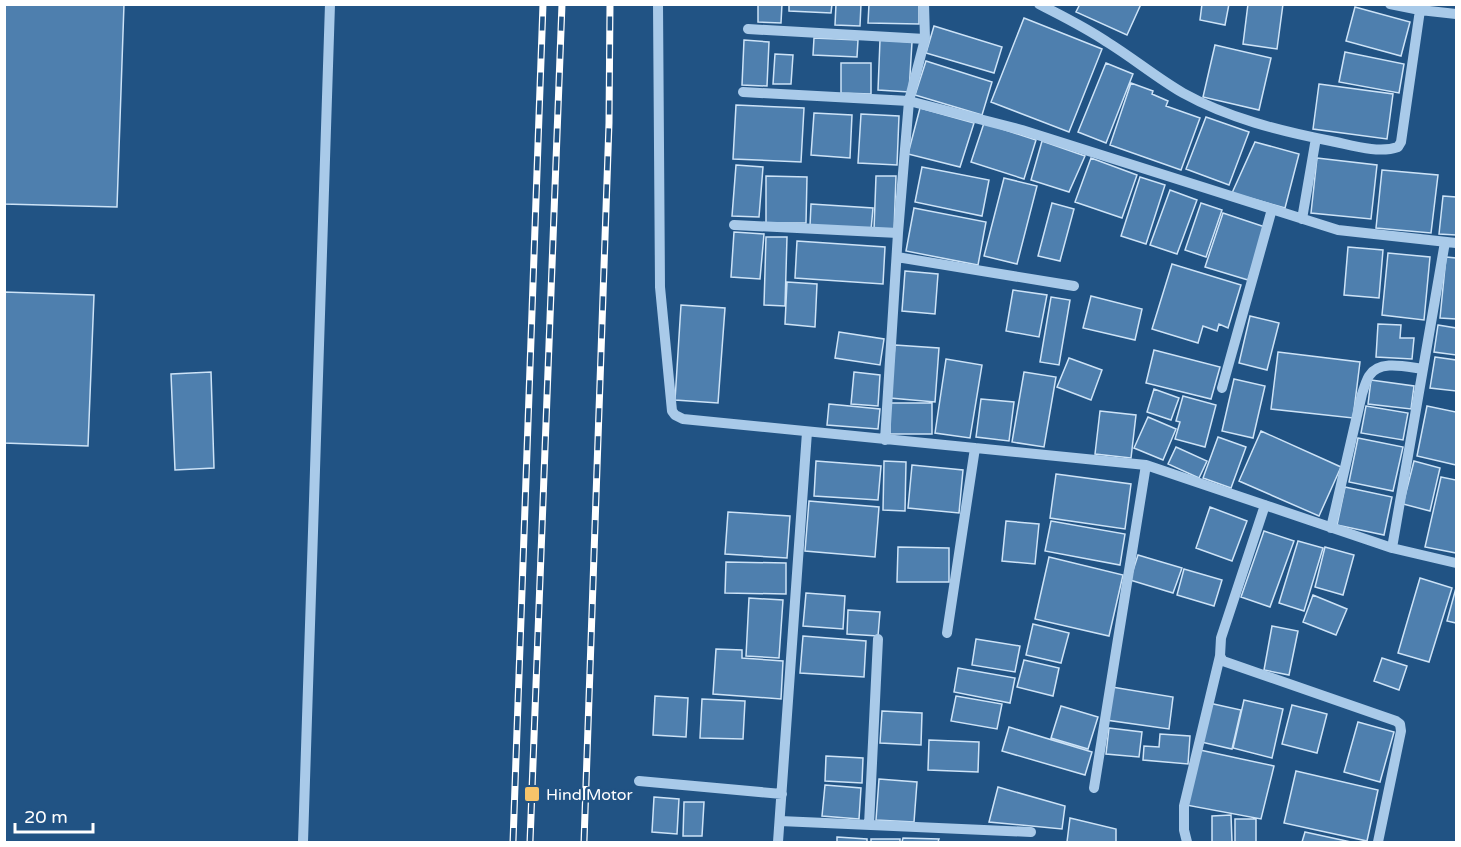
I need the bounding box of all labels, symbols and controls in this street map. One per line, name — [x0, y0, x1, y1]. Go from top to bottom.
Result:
marker: Hind Motor — [523, 785, 541, 803]
place label: Hind Motor — [546, 785, 634, 805]
scale bar — [15, 796, 93, 834]
text: 20 m — [24, 806, 68, 828]

